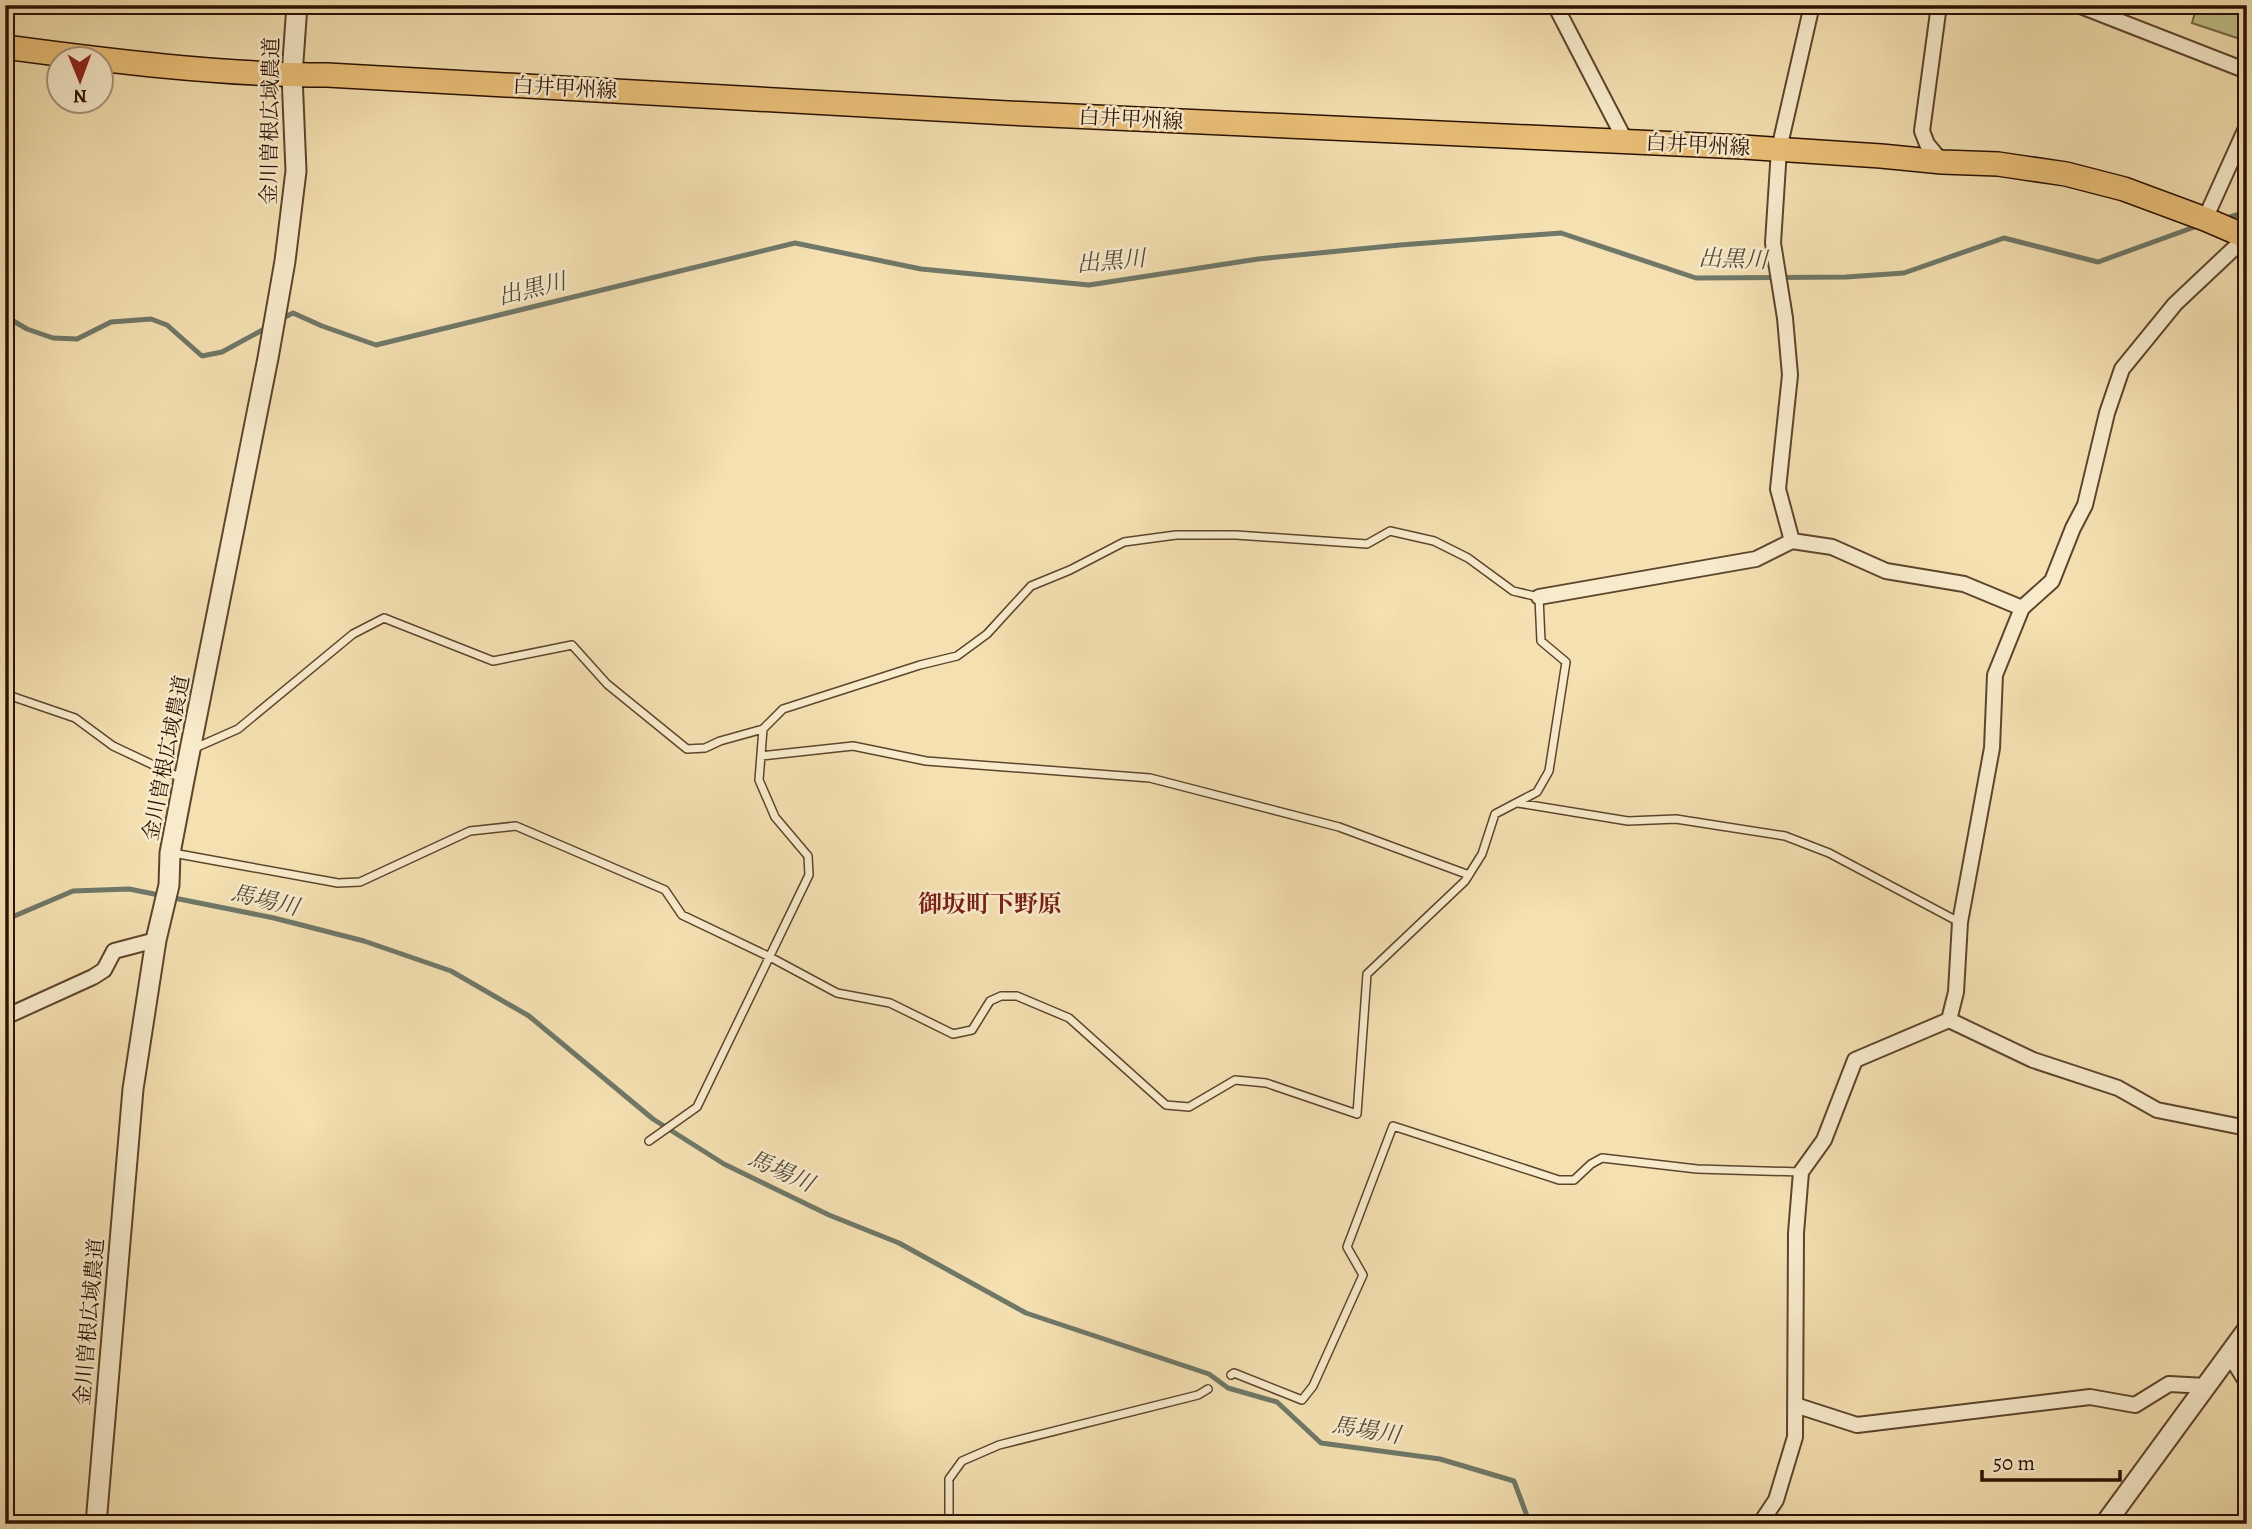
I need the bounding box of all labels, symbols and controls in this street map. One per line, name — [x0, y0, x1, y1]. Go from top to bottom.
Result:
street label: 金川曽根広域農道 — [255, 37, 285, 205]
north arrow — [46, 46, 116, 116]
street label: 白井甲州線 — [512, 71, 618, 105]
text: N — [73, 83, 87, 109]
street label: 白井甲州線 — [1078, 102, 1184, 136]
street label: 白井甲州線 — [1645, 128, 1751, 162]
water label: 出黒川 — [1075, 242, 1150, 279]
water label: 出黒川 — [1698, 242, 1771, 276]
water label: 出黒川 — [495, 265, 572, 312]
street label: 金川曽根広域農道 — [136, 673, 196, 843]
water label: 馬場川 — [228, 877, 305, 924]
district label: 御坂町下野原 — [918, 888, 1062, 920]
water label: 馬場川 — [743, 1143, 822, 1200]
street label: 金川曽根広域農道 — [68, 1237, 110, 1407]
water label: 馬場川 — [1330, 1409, 1405, 1451]
scale bar — [1982, 1438, 2121, 1482]
text: 50 m — [1993, 1449, 2035, 1477]

